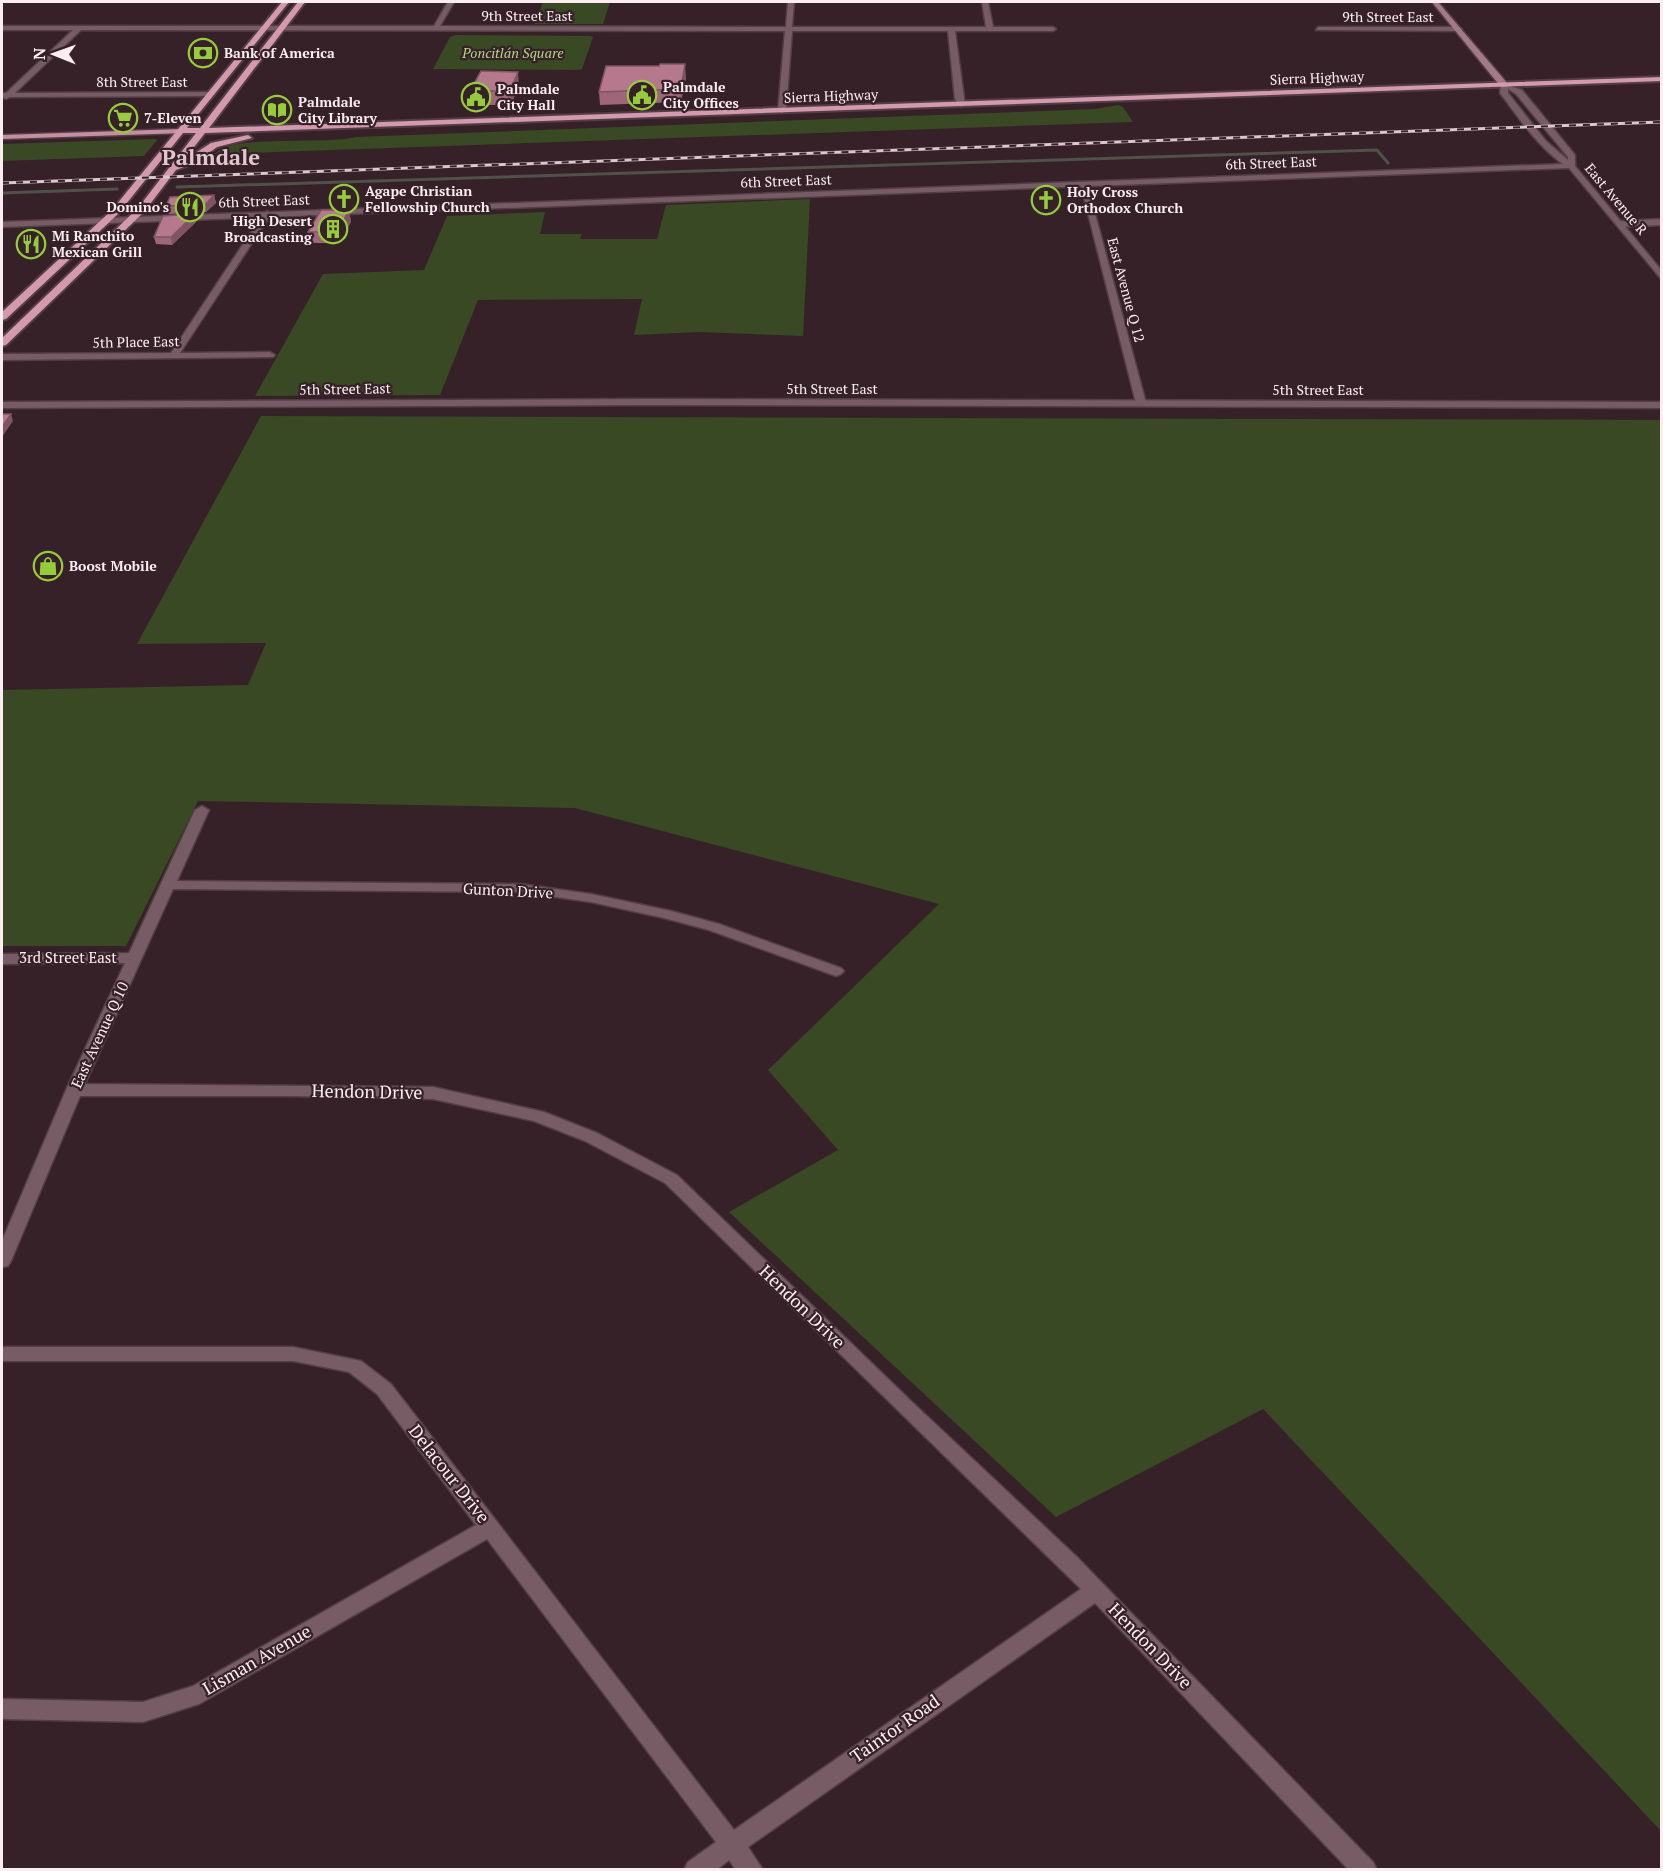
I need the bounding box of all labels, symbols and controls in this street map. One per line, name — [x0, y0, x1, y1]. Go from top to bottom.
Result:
street label: 9th Street East — [481, 6, 574, 25]
street label: 9th Street East — [1342, 7, 1435, 26]
north arrow — [24, 24, 84, 84]
bank icon: Bank of America — [187, 37, 219, 69]
place label: Bank of America — [224, 43, 335, 62]
park label: Poncitlán Square — [461, 43, 564, 62]
text: N — [28, 47, 50, 60]
street label: Sierra Highway — [1270, 66, 1365, 89]
street label: 8th Street East — [96, 72, 189, 91]
place label: Palmdale City Offices — [663, 77, 739, 112]
place label: Palmdale City Hall — [497, 79, 560, 114]
public building icon: Palmdale City Offices — [626, 79, 658, 111]
public building icon: Palmdale City Hall — [460, 81, 492, 113]
street label: Sierra Highway — [784, 84, 879, 107]
place label: Palmdale City Library — [298, 92, 377, 127]
library icon: Palmdale City Library — [261, 94, 293, 126]
supermarket icon: 7-Eleven — [107, 102, 139, 134]
place label: 7-Eleven — [144, 108, 202, 127]
district label: Palmdale — [162, 142, 260, 171]
street label: 6th Street East — [1225, 151, 1318, 174]
street label: East Avenue R — [1581, 159, 1652, 238]
street label: 6th Street East — [740, 169, 833, 192]
place label: Agape Christian Fellowship Church — [365, 181, 490, 216]
place label: Holy Cross Orthodox Church — [1067, 182, 1183, 217]
church icon: Agape Christian Fellowship Church — [328, 183, 360, 215]
church icon: Holy Cross Orthodox Church — [1030, 184, 1062, 216]
street label: 6th Street East — [218, 189, 311, 212]
restaurant icon: Domino's — [174, 191, 206, 223]
place label: Domino's — [107, 197, 169, 216]
place label: High Desert Broadcasting — [224, 211, 313, 246]
building icon: High Desert Broadcasting — [317, 213, 349, 245]
place label: Mi Ranchito Mexican Grill — [52, 226, 142, 261]
restaurant icon: Mi Ranchito Mexican Grill — [15, 228, 47, 260]
street label: East Avenue Q 12 — [1103, 235, 1150, 344]
street label: 5th Place East — [92, 331, 181, 352]
street label: 5th Street East — [299, 378, 392, 399]
street label: 5th Street East — [786, 379, 879, 398]
street label: 5th Street East — [1272, 380, 1365, 399]
shop icon: Boost Mobile — [32, 550, 64, 582]
place label: Boost Mobile — [69, 556, 157, 575]
street label: Gunton Drive — [463, 878, 554, 902]
street label: 3rd Street East — [19, 947, 117, 967]
street label: East Avenue Q 10 — [66, 978, 133, 1091]
street label: Hendon Drive — [311, 1078, 423, 1104]
street label: Hendon Drive — [755, 1259, 851, 1353]
street label: Delacour Drive — [404, 1419, 496, 1528]
street label: Hendon Drive — [1104, 1597, 1198, 1693]
street label: Lisman Avenue — [198, 1618, 315, 1700]
street label: Taintor Road — [845, 1689, 944, 1768]

